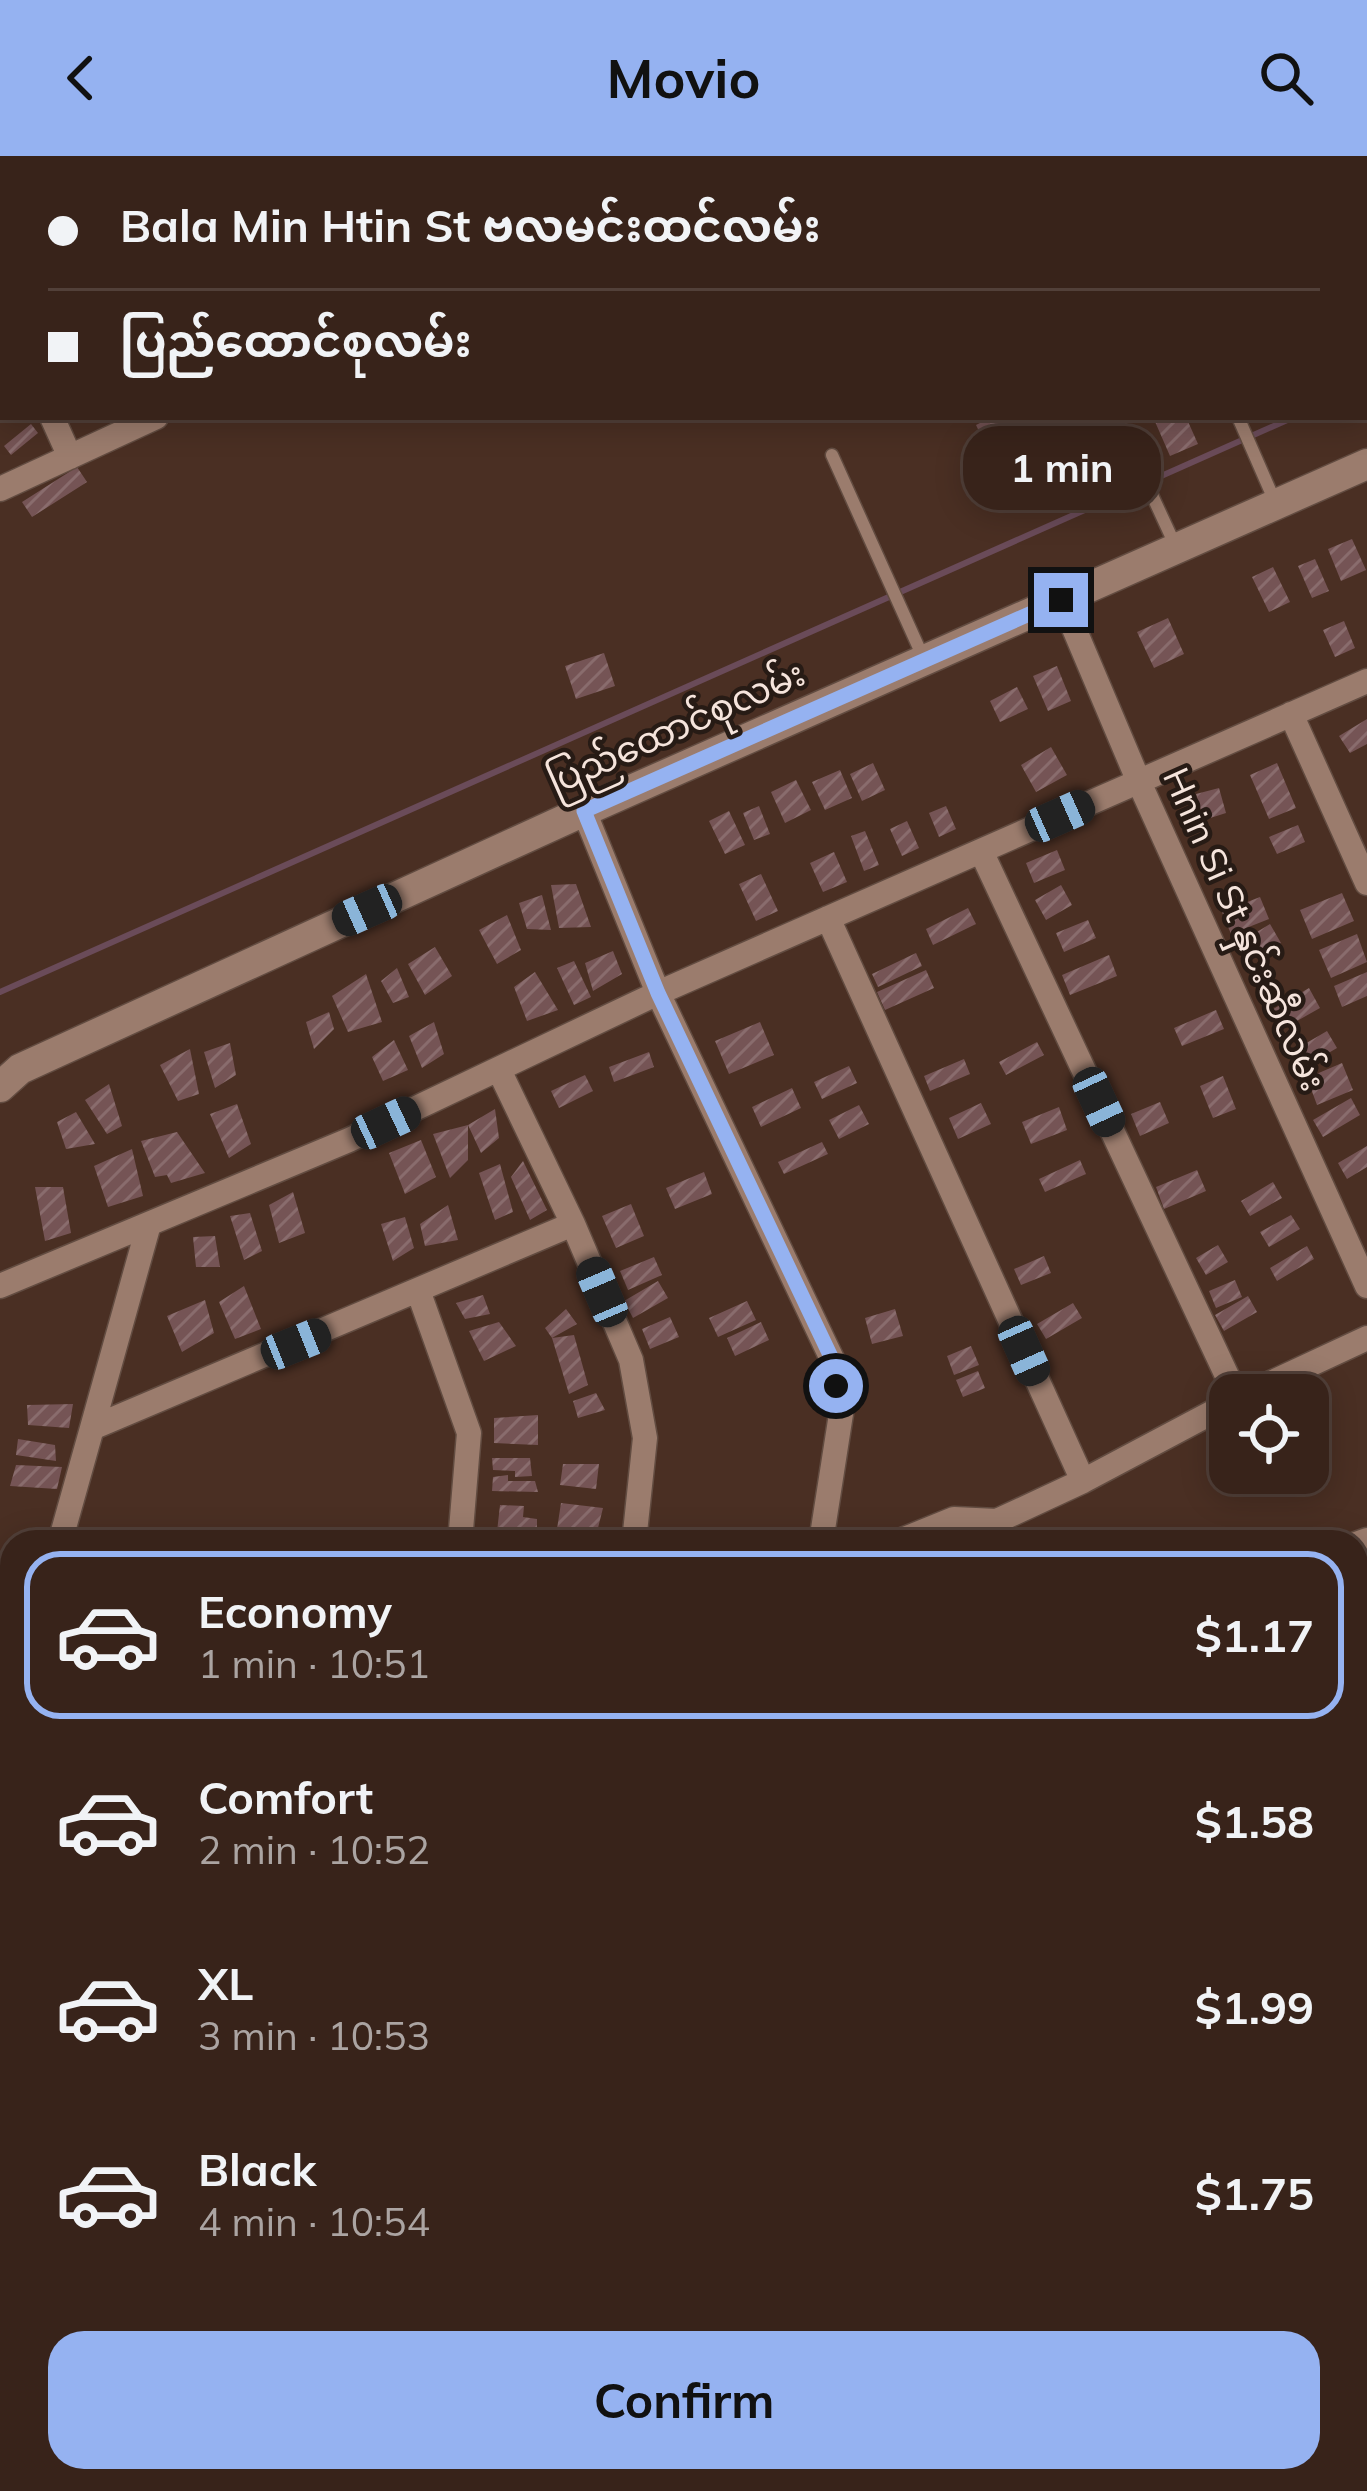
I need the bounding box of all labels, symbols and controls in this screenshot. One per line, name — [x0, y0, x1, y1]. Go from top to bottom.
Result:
text: Movio — [607, 44, 760, 112]
icon: back — [48, 45, 114, 111]
icon: search — [1253, 45, 1319, 111]
text: Bala Min Htin St ဗလမင်းထင်လမ်း — [120, 197, 821, 253]
text: ပြည်ထောင်စုလမ်း — [120, 312, 472, 368]
callout: 1 min — [962, 426, 1160, 510]
text: 1 min — [1011, 443, 1113, 492]
route end — [1034, 573, 1088, 627]
street label: ပြည်ထောင်စုလမ်း — [540, 649, 815, 811]
street label: Hnin Si St နှင်းဆီလမ်း — [1147, 760, 1338, 1101]
car — [1020, 785, 1100, 847]
car — [327, 879, 407, 941]
car — [1067, 1062, 1131, 1142]
car — [346, 1091, 426, 1155]
car — [571, 1252, 633, 1332]
car — [993, 1311, 1055, 1391]
car — [256, 1314, 336, 1374]
route start — [809, 1359, 863, 1413]
map controls — [1209, 1374, 1329, 1494]
button: locate — [1209, 1374, 1329, 1494]
icon: car — [54, 1581, 162, 1689]
text: Economy — [198, 1583, 392, 1639]
text: $1.17 — [1195, 1607, 1314, 1663]
text: 1 min · 10:51 — [198, 1639, 430, 1688]
icon: car — [54, 1767, 162, 1875]
text: Comfort — [198, 1769, 373, 1825]
text: $1.58 — [1195, 1793, 1314, 1849]
text: 2 min · 10:52 — [198, 1825, 430, 1874]
icon: car — [54, 1953, 162, 2061]
text: XL — [198, 1955, 253, 2011]
text: $1.99 — [1195, 1979, 1314, 2035]
text: 3 min · 10:53 — [198, 2011, 430, 2060]
icon: car — [54, 2139, 162, 2247]
text: Black — [198, 2141, 316, 2197]
text: $1.75 — [1195, 2165, 1314, 2221]
text: 4 min · 10:54 — [198, 2197, 430, 2246]
button: Confirm — [48, 2331, 1320, 2469]

